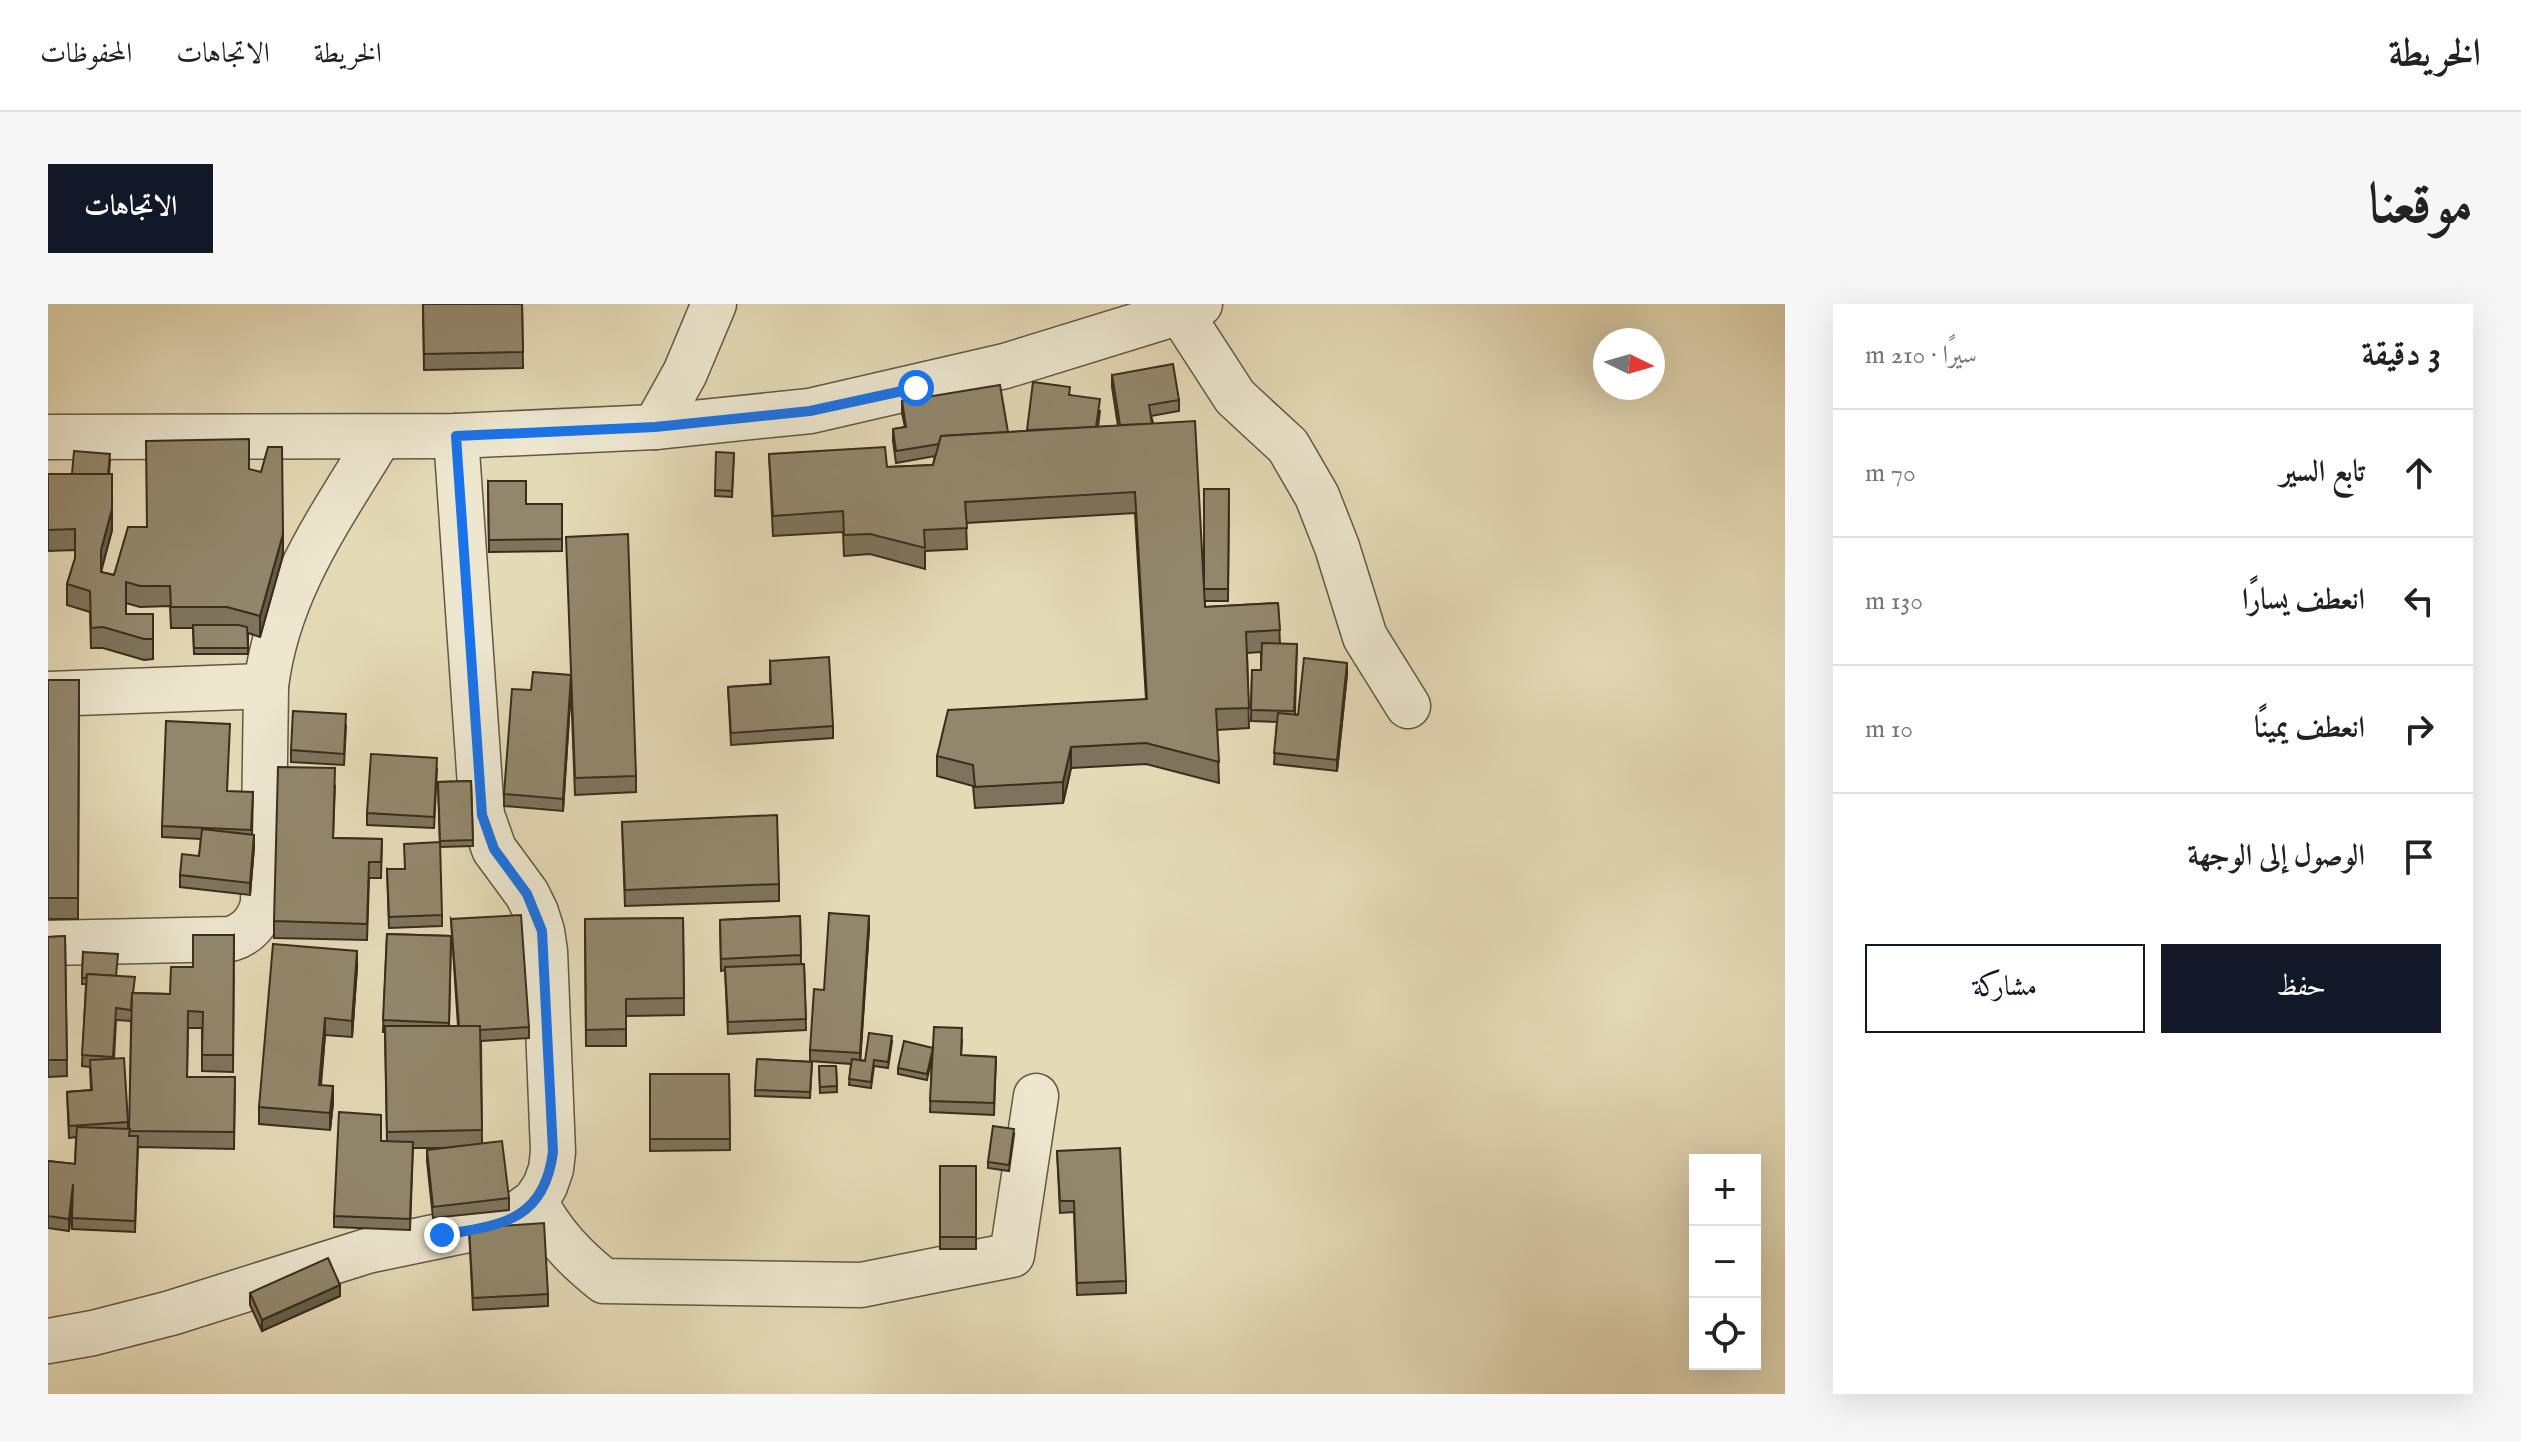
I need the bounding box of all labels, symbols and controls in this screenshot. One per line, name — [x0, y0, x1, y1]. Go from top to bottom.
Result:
text: الخريطة — [2389, 31, 2481, 79]
text: المحفوظات — [40, 37, 132, 72]
text: الاتجاهات — [176, 37, 270, 72]
text: الخريطة — [314, 37, 382, 72]
button: الاتجاهات — [48, 164, 213, 253]
text: موقعنا — [2368, 171, 2473, 242]
north arrow — [1593, 328, 1665, 400]
text: 3 دقيقة — [2362, 333, 2441, 376]
text: سيرًا · 210 m — [1865, 339, 1977, 372]
route start — [898, 370, 934, 406]
icon: ahead — [2397, 451, 2441, 495]
text: تابع السير — [2280, 454, 2365, 492]
text: 70 m — [1865, 457, 1916, 490]
icon: left — [2397, 579, 2441, 623]
text: انعطف يسارًا — [2242, 582, 2365, 620]
text: 130 m — [1865, 585, 1923, 618]
icon: right — [2397, 707, 2441, 751]
text: انعطف يمينًا — [2254, 710, 2365, 748]
text: 10 m — [1865, 713, 1913, 746]
icon: arrive — [2397, 835, 2441, 879]
text: الوصول إلى الوجهة — [2188, 838, 2365, 876]
button: مشاركة — [1865, 944, 2145, 1033]
button: حفظ — [2161, 944, 2441, 1033]
map controls — [1689, 1154, 1761, 1370]
button: + — [1689, 1154, 1761, 1226]
route end — [424, 1217, 460, 1253]
button: − — [1689, 1226, 1761, 1298]
button: locate — [1689, 1298, 1761, 1370]

